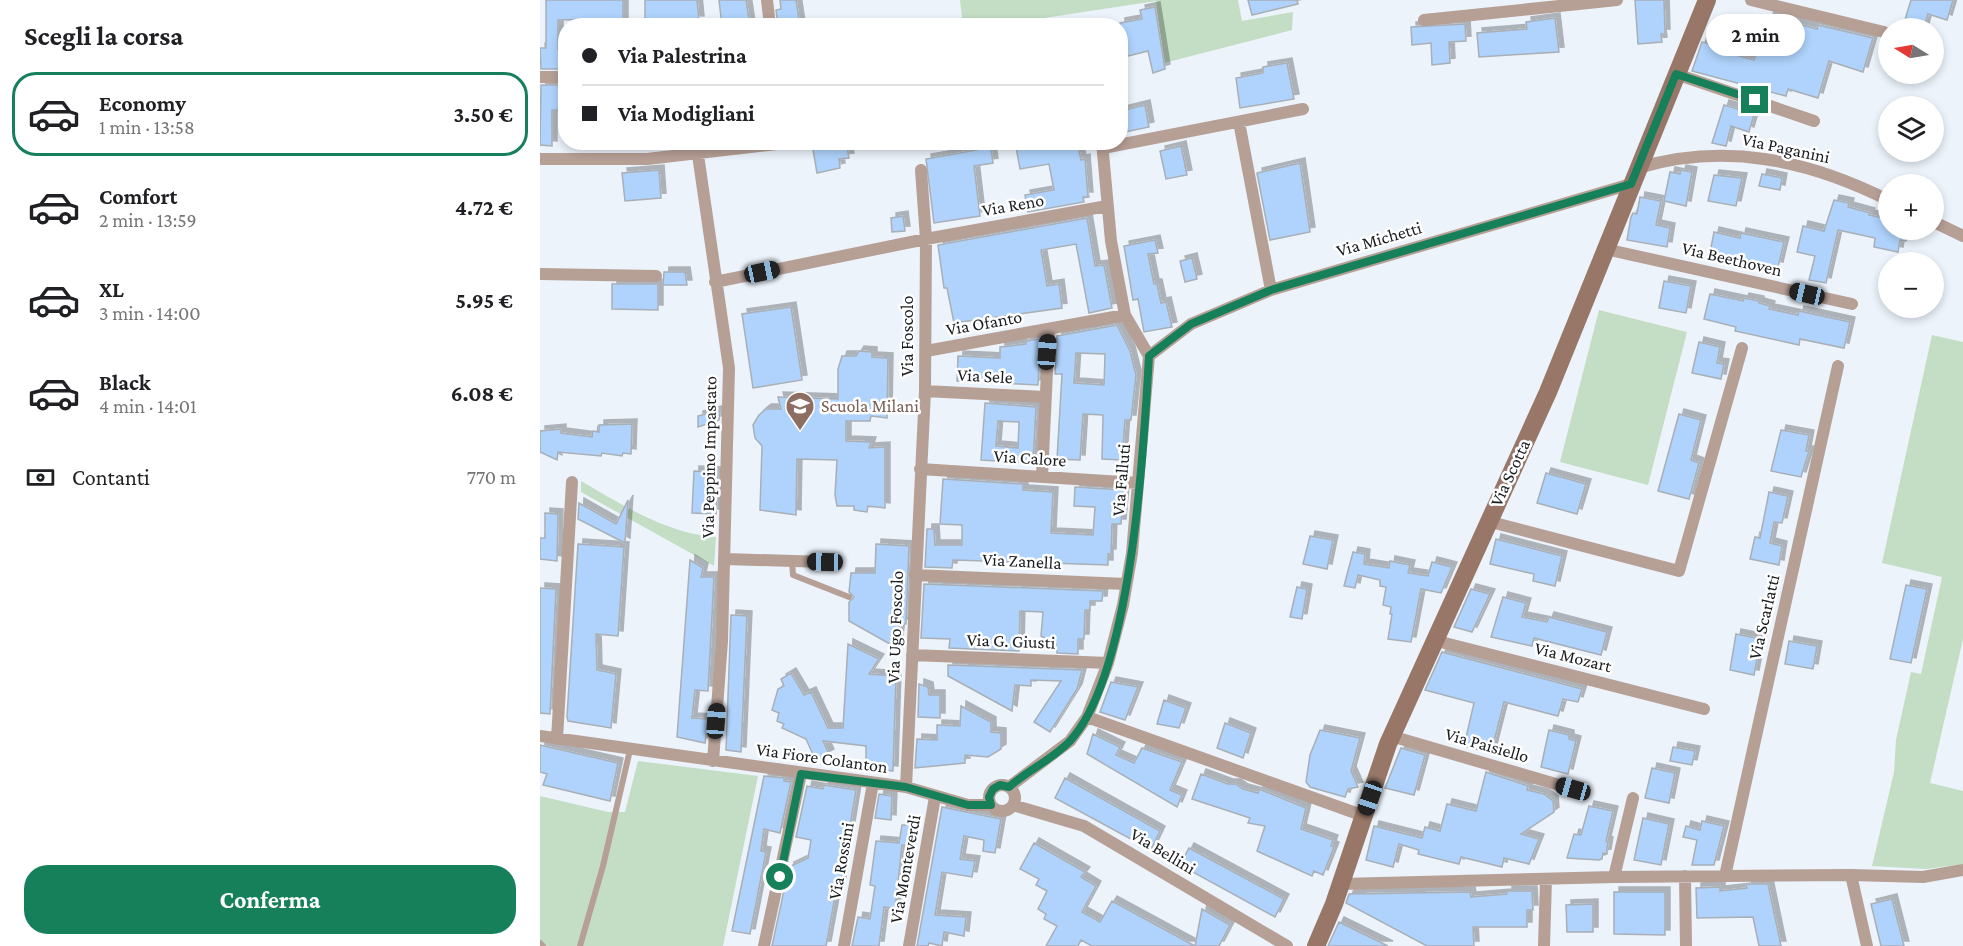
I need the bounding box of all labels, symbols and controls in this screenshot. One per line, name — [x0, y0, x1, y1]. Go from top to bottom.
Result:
callout: 2 min — [1706, 13, 1804, 55]
north arrow — [1878, 18, 1944, 84]
map controls — [1878, 18, 1944, 318]
text: Scegli la corsa — [24, 21, 183, 51]
text: 2 min — [1731, 24, 1780, 46]
text: Via Palestrina — [618, 43, 747, 68]
route end — [1741, 86, 1768, 113]
icon: car — [27, 87, 81, 141]
text: Economy — [99, 91, 186, 116]
button: layers — [1878, 96, 1944, 162]
text: Via Modigliani — [618, 101, 755, 126]
text: 3.50 € — [453, 102, 513, 127]
text: 1 min · 13:58 — [99, 116, 195, 138]
street label: Via Paganini — [1740, 129, 1832, 167]
button: + — [1878, 174, 1944, 240]
icon: car — [27, 180, 81, 234]
text: Comfort — [99, 184, 177, 209]
street label: Via Reno — [980, 190, 1046, 220]
text: 4.72 € — [455, 195, 513, 220]
text: 2 min · 13:59 — [99, 209, 197, 231]
street label: Via Michetti — [1334, 217, 1424, 261]
street label: Via Beethoven — [1680, 238, 1784, 280]
button: − — [1878, 252, 1944, 318]
car — [743, 259, 781, 285]
icon: car — [27, 273, 81, 327]
text: XL — [99, 277, 124, 302]
car — [1787, 281, 1827, 307]
text: 5.95 € — [455, 288, 513, 313]
street label: Via Foscolo — [897, 296, 917, 376]
text: 3 min · 14:00 — [99, 302, 201, 324]
street label: Via Ofanto — [945, 306, 1023, 339]
car — [1037, 333, 1057, 371]
street label: Via Sele — [957, 365, 1013, 387]
icon: car — [27, 366, 81, 420]
text: Black — [99, 370, 151, 395]
street label: Via Peppino Impastato — [698, 376, 720, 538]
text: 6.08 € — [451, 381, 513, 406]
school or university icon: Scuola Milani — [784, 390, 816, 432]
text: 4 min · 14:01 — [99, 395, 197, 417]
place label: Scuola Milani — [821, 396, 919, 416]
street label: Via Scotta — [1486, 436, 1534, 510]
street label: Via Falluti — [1108, 443, 1134, 517]
street label: Via Calore — [993, 445, 1067, 471]
icon: cash — [24, 461, 57, 494]
text: Contanti — [72, 465, 150, 490]
text: 770 m — [467, 466, 516, 488]
street label: Via Zanella — [982, 549, 1062, 573]
car — [807, 553, 843, 571]
street label: Via Ugo Foscolo — [883, 570, 907, 684]
street label: Via Scarlatti — [1745, 572, 1784, 661]
street label: Via G. Giusti — [966, 629, 1056, 653]
street label: Via Mozart — [1532, 638, 1615, 676]
car — [706, 702, 726, 740]
street label: Via Paisiello — [1443, 723, 1531, 767]
street label: Via Fiore Colanton — [755, 739, 889, 777]
car — [1553, 775, 1593, 803]
car — [1356, 778, 1384, 818]
street label: Via Monteverdi — [886, 813, 924, 925]
street label: Via Rossini — [824, 820, 858, 901]
street label: Via Bellini — [1127, 824, 1200, 878]
route start — [766, 863, 793, 890]
button: Conferma — [24, 865, 516, 934]

